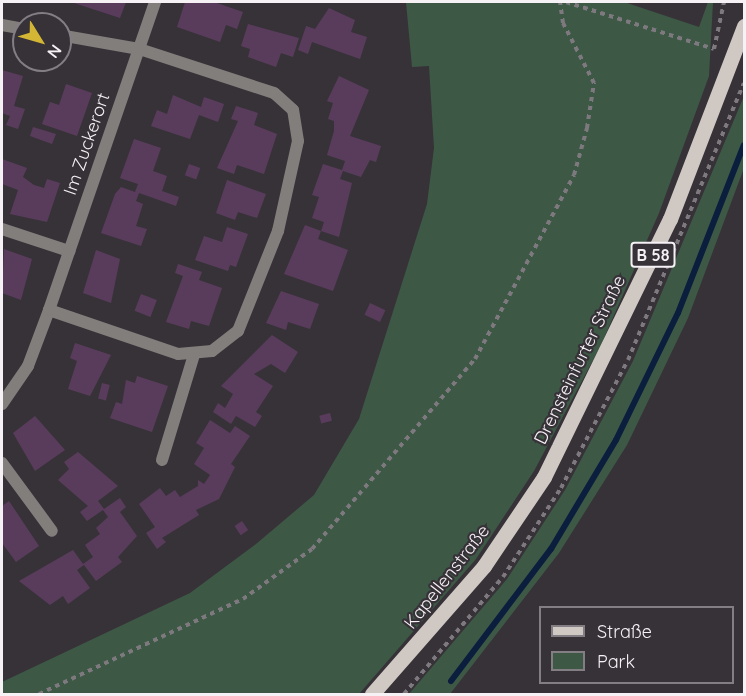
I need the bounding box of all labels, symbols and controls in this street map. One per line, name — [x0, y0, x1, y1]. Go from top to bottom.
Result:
north arrow — [12, 12, 72, 72]
text: N — [43, 41, 66, 62]
street label: Im Zuckerort — [59, 90, 115, 198]
road number: B 58 — [630, 242, 676, 268]
street label: Drensteinfurter Straße — [530, 272, 630, 448]
street label: Kapellenstraße — [400, 521, 494, 633]
legend — [539, 606, 734, 684]
text: Straße — [597, 620, 652, 643]
text: Park — [597, 650, 635, 673]

